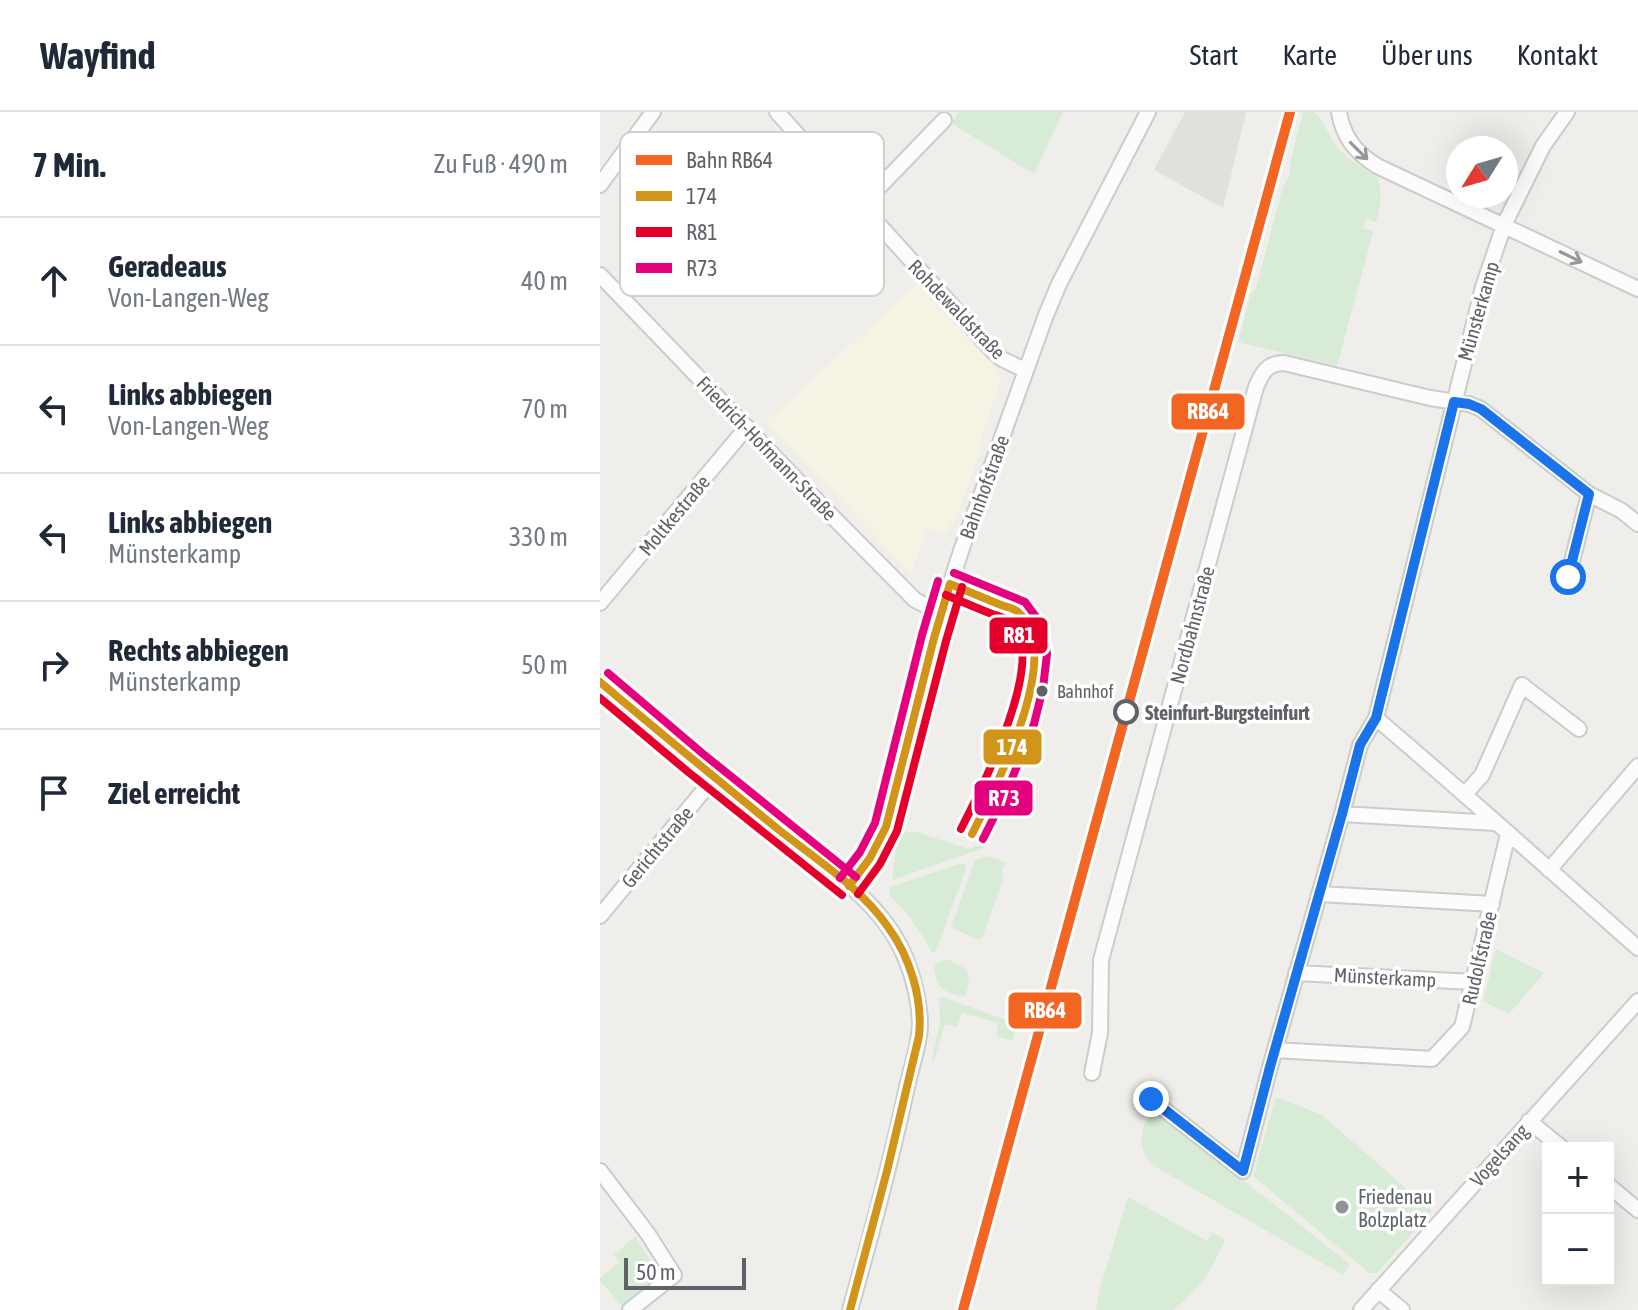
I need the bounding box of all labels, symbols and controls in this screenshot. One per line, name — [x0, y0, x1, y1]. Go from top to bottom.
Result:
text: Wayfind — [40, 34, 155, 77]
text: Start — [1189, 39, 1238, 71]
text: Karte — [1282, 39, 1337, 71]
text: Über uns — [1381, 39, 1473, 71]
text: Kontakt — [1517, 39, 1598, 71]
legend — [620, 132, 884, 296]
north arrow — [1446, 136, 1518, 208]
one-way arrow — [1349, 141, 1368, 160]
text: 7 Min. — [32, 145, 106, 184]
text: Bahn RB64 — [686, 147, 773, 173]
text: Zu Fuß · 490 m — [434, 149, 568, 179]
text: 174 — [686, 183, 717, 209]
text: R81 — [686, 219, 718, 245]
text: Geradeaus — [108, 249, 227, 283]
one-way arrow — [1559, 250, 1583, 265]
text: R73 — [686, 255, 718, 281]
street label: Rohdewaldstraße — [904, 255, 1010, 363]
icon: ahead — [32, 259, 76, 303]
street label: Münsterkamp — [1453, 259, 1503, 363]
text: 40 m — [521, 266, 568, 296]
text: Von-Langen-Weg — [108, 283, 269, 313]
street label: Friedrich-Hofmann-Straße — [692, 371, 842, 525]
text: Links abbiegen — [108, 377, 272, 411]
icon: left — [32, 387, 76, 431]
line badge: RB64 — [1170, 392, 1246, 431]
text: 70 m — [521, 394, 568, 424]
text: RB64 — [1187, 398, 1229, 424]
text: Von-Langen-Weg — [108, 411, 269, 441]
street label: Bahnhofstraße — [955, 432, 1013, 542]
street label: Moltkestraße — [634, 470, 714, 560]
text: Links abbiegen — [108, 505, 272, 539]
icon: left — [32, 515, 76, 559]
text: 330 m — [509, 522, 568, 552]
text: Münsterkamp — [108, 539, 241, 569]
route start — [1550, 559, 1586, 595]
street label: Nordbahnstraße — [1165, 564, 1219, 686]
line badge: R81 — [988, 616, 1049, 655]
text: R81 — [1003, 622, 1035, 648]
text: Rechts abbiegen — [108, 633, 289, 667]
icon: right — [32, 643, 76, 687]
text: 50 m — [521, 650, 568, 680]
text: Münsterkamp — [108, 667, 241, 697]
place label: Bahnhof — [1057, 681, 1114, 702]
marker: Bahnhof — [1034, 683, 1050, 699]
marker: Steinfurt-Burgsteinfurt — [1114, 700, 1138, 724]
place label: Steinfurt-Burgsteinfurt — [1145, 701, 1310, 724]
line badge: 174 — [982, 728, 1043, 766]
text: 174 — [996, 734, 1028, 760]
icon: arrive — [32, 771, 76, 815]
text: Ziel erreicht — [108, 776, 240, 810]
line badge: R73 — [973, 779, 1034, 817]
text: R73 — [988, 785, 1020, 811]
street label: Gerichtstraße — [616, 802, 698, 892]
street label: Rudolfstraße — [1457, 909, 1501, 1007]
street label: Münsterkamp — [1333, 963, 1437, 991]
line badge: RB64 — [1007, 991, 1083, 1030]
text: RB64 — [1024, 997, 1066, 1023]
route end — [1133, 1081, 1169, 1117]
street label: Vogelsang — [1465, 1119, 1533, 1191]
map controls — [1542, 1142, 1614, 1286]
button: + — [1542, 1142, 1614, 1214]
place label: Friedenau Bolzplatz — [1358, 1185, 1432, 1231]
marker: Friedenau Bolzplatz — [1333, 1198, 1351, 1216]
button: − — [1542, 1214, 1614, 1286]
scale bar — [624, 1254, 746, 1290]
text: 50 m — [636, 1259, 676, 1285]

